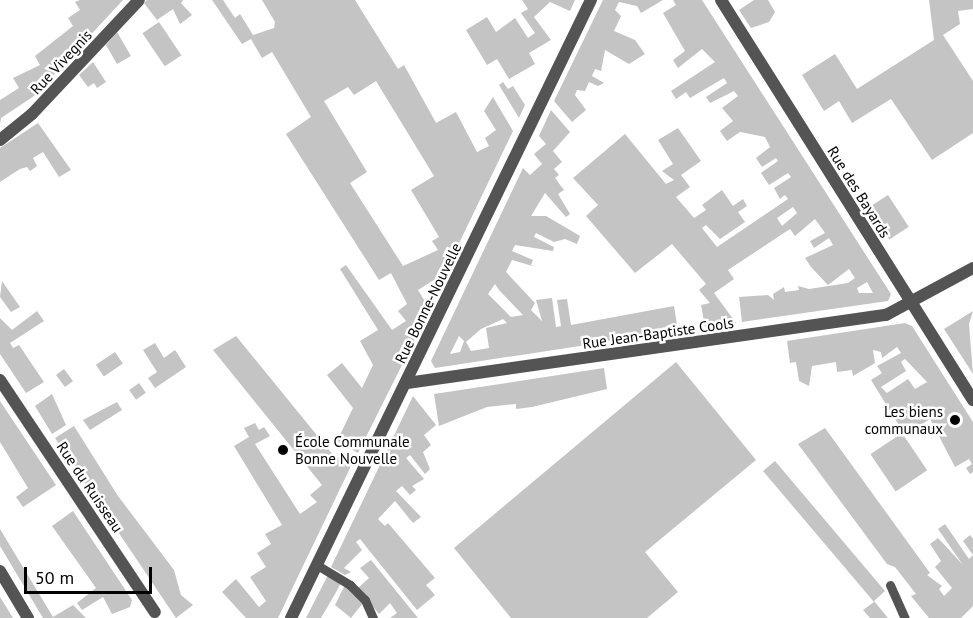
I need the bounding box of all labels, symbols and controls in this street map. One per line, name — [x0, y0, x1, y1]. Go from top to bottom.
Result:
street label: Rue Vivegnis — [26, 26, 96, 98]
street label: Rue des Bayards — [824, 143, 894, 241]
street label: Rue Bonne-Nouvelle — [391, 240, 465, 366]
street label: Rue Jean-Baptiste Cools — [581, 313, 735, 353]
place label: Les biens communaux — [865, 402, 943, 437]
marker: Les biens communaux — [948, 413, 962, 427]
place label: École Communale Bonne Nouvelle — [295, 432, 410, 467]
street label: Rue du Ruisseau — [53, 438, 127, 536]
marker: École Communale Bonne Nouvelle — [276, 443, 290, 457]
scale bar — [27, 555, 154, 593]
text: 50 m — [35, 566, 74, 589]

